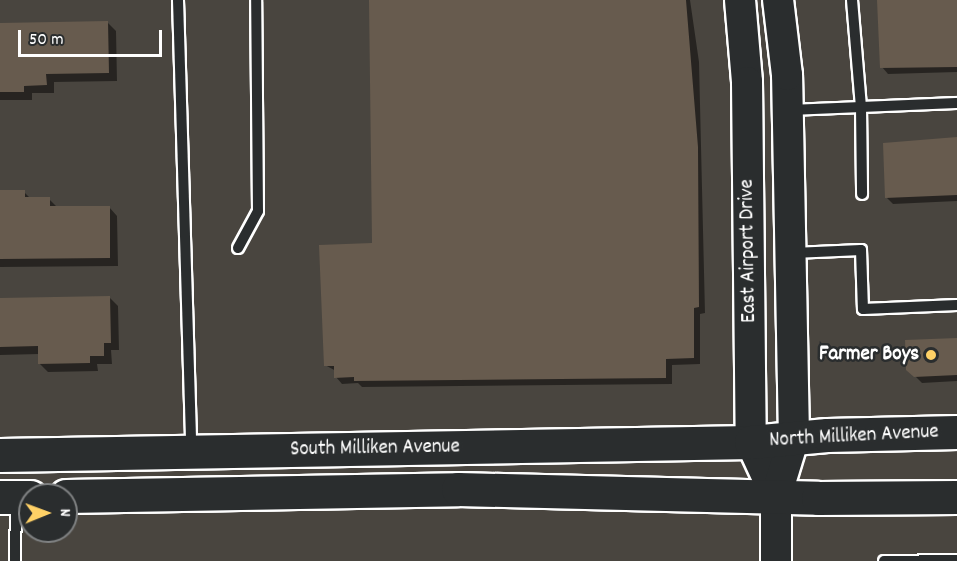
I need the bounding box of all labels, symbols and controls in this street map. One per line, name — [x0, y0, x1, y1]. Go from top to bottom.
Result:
scale bar — [21, 18, 165, 56]
text: 50 m — [29, 28, 64, 53]
street label: East Airport Drive — [735, 179, 763, 323]
place label: Farmer Boys — [819, 342, 919, 368]
marker: Farmer Boys — [924, 348, 938, 362]
street label: North Milliken Avenue — [769, 420, 939, 454]
street label: South Milliken Avenue — [290, 435, 460, 463]
north arrow — [18, 483, 78, 543]
text: N — [53, 509, 76, 517]

